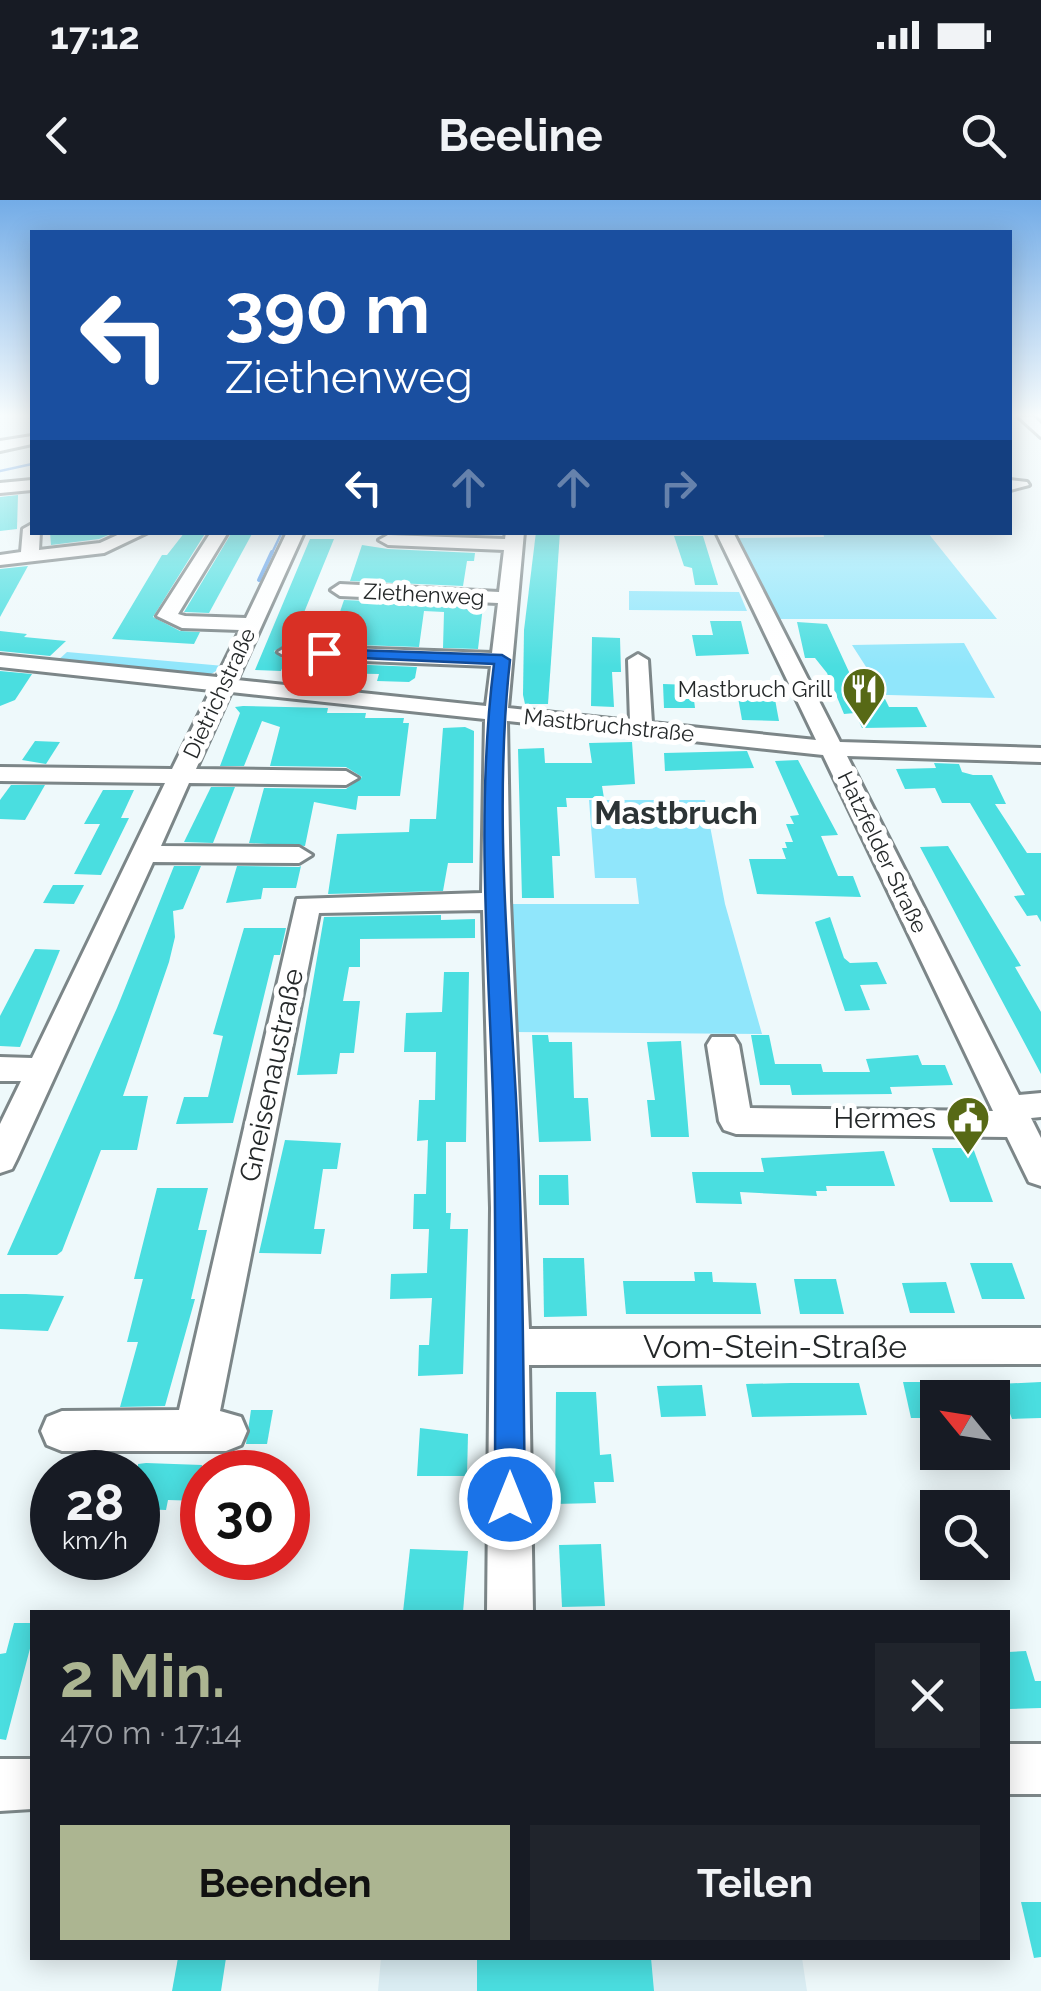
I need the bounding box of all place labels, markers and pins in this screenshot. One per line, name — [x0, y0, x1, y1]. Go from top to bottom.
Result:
pin — [282, 611, 367, 696]
restaurant icon: Mastbruch Grill — [841, 666, 887, 727]
place label: Mastbruch Grill — [678, 676, 832, 702]
public building icon: Hermes — [945, 1095, 991, 1156]
place label: Hermes — [834, 1102, 936, 1135]

